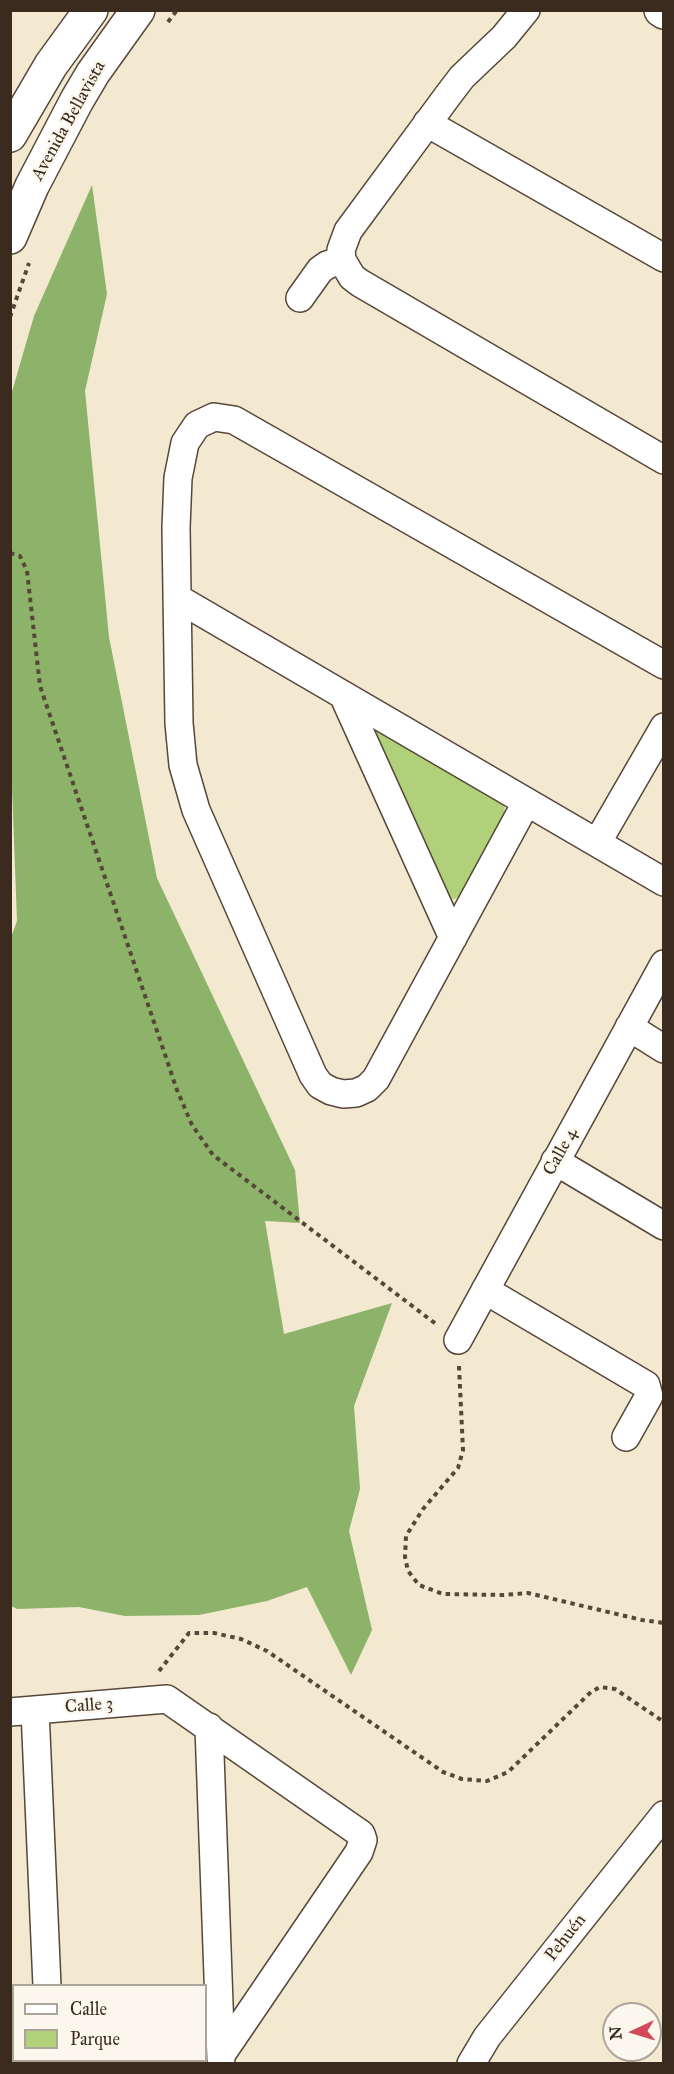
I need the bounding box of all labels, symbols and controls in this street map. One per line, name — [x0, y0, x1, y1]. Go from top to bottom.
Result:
street label: Avenida Bellavista — [27, 58, 111, 184]
street label: Calle 4 — [539, 1124, 583, 1180]
street label: Calle 3 — [64, 1694, 114, 1718]
street label: Pehuén — [541, 1910, 591, 1966]
legend — [12, 1984, 207, 2062]
text: Calle — [70, 1998, 107, 2020]
north arrow — [602, 2002, 662, 2062]
text: N — [606, 2026, 625, 2041]
text: Parque — [70, 2028, 120, 2050]

